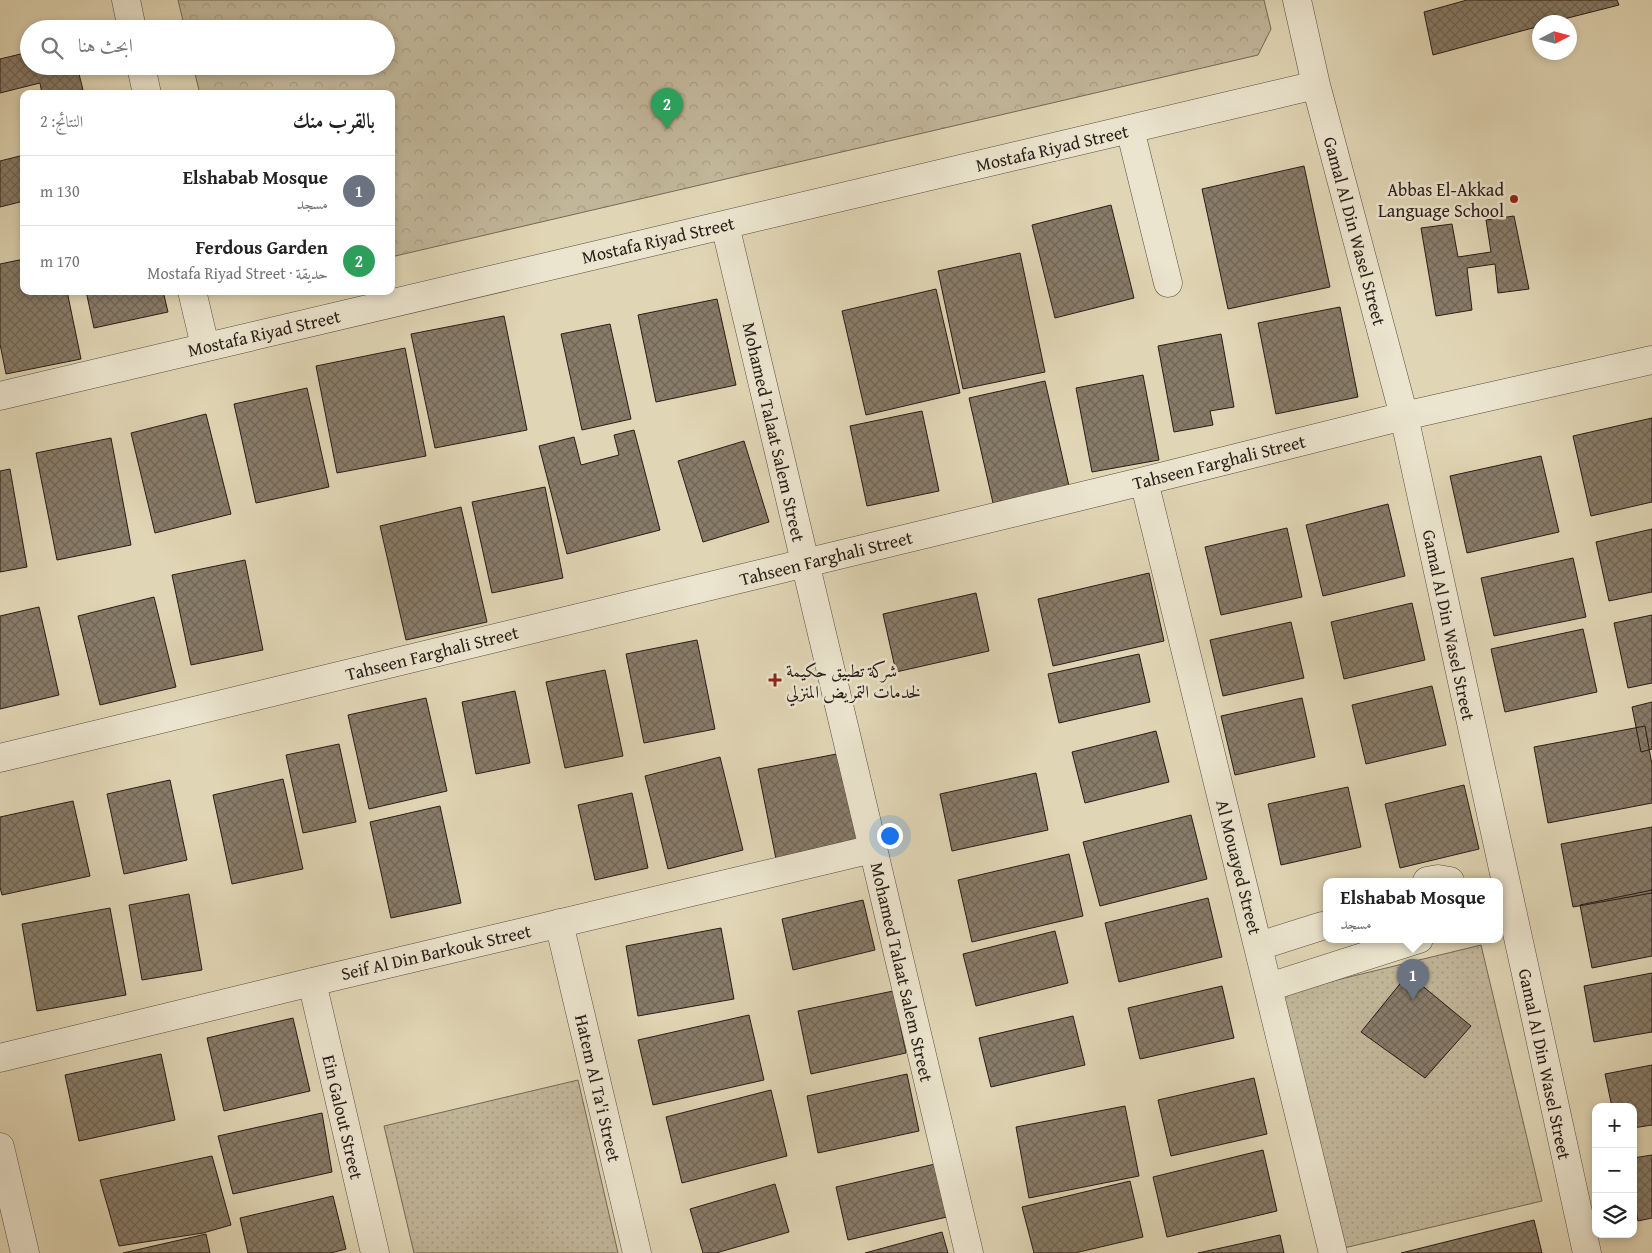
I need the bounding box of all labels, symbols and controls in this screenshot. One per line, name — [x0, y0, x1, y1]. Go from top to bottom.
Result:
north arrow — [1532, 15, 1577, 60]
search box — [20, 20, 395, 75]
text: ابحث هنا — [78, 31, 133, 59]
icon: search — [38, 34, 66, 62]
pin: 2 — [651, 88, 683, 129]
text: بالقرب منك — [293, 105, 375, 136]
text: النتائج: 2 — [40, 109, 83, 133]
street label: Mostafa Riyad Street — [973, 117, 1132, 179]
street label: Gamal Al Din Wasel Street — [1317, 134, 1393, 329]
text: Elshabab Mosque — [183, 163, 328, 191]
place label: Abbas El-Akkad Language School — [1378, 176, 1504, 224]
text: 130 m — [40, 179, 80, 203]
text: 1 — [355, 179, 363, 203]
text: مسجد — [297, 191, 328, 215]
marker: Abbas El-Akkad Language School — [1508, 193, 1520, 205]
street label: Mostafa Riyad Street — [579, 209, 738, 271]
text: Ferdous Garden — [195, 233, 328, 261]
text: 170 m — [40, 249, 80, 273]
text: 2 — [355, 249, 363, 273]
text: حديقة · Mostafa Riyad Street — [147, 261, 328, 285]
street label: Mostafa Riyad Street — [185, 302, 344, 364]
street label: Mohamed Talaat Salem Street — [736, 320, 813, 545]
street label: Tahseen Farghali Street — [1130, 427, 1309, 497]
street label: Tahseen Farghali Street — [737, 523, 916, 593]
street label: Gamal Al Din Wasel Street — [1416, 527, 1483, 724]
street label: Tahseen Farghali Street — [343, 618, 522, 688]
place label: شركة تطبيق حكيمة لخدمات التمريض المنزلي — [786, 657, 921, 707]
marker: شركة تطبيق حكيمة لخدمات التمريض المنزلي — [768, 673, 782, 687]
street label: Al Mouayed Street — [1209, 797, 1269, 938]
your location — [877, 823, 903, 849]
street label: Mohamed Talaat Salem Street — [864, 860, 941, 1085]
popup — [1323, 878, 1503, 943]
text: Elshabab Mosque — [1340, 883, 1486, 911]
text: مسجد — [1340, 911, 1372, 935]
street label: Seif Al Din Barkouk Street — [338, 917, 534, 987]
pin: 1 — [1397, 959, 1429, 1000]
street label: Gamal Al Din Wasel Street — [1512, 966, 1579, 1163]
street label: Hatem Al Ta'i Street — [568, 1011, 628, 1165]
street label: Ein Galout Street — [316, 1052, 371, 1183]
map controls — [1592, 1103, 1637, 1238]
button: + — [1592, 1103, 1637, 1148]
button: − — [1592, 1148, 1637, 1193]
button: layers — [1592, 1193, 1637, 1238]

